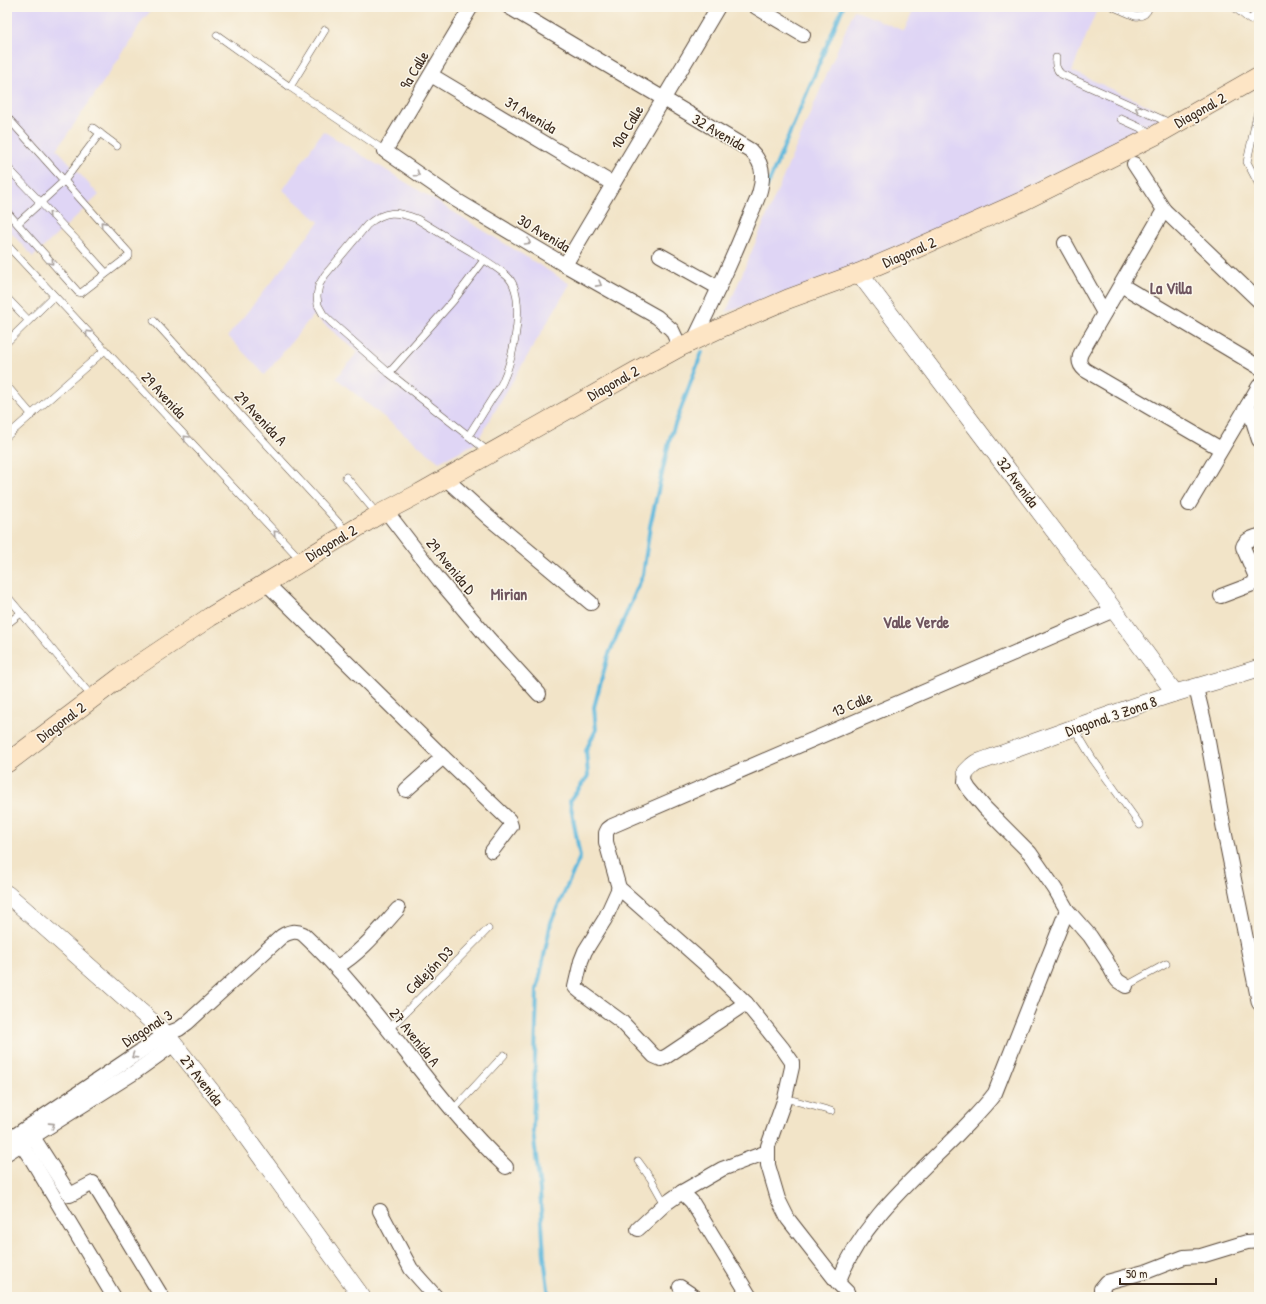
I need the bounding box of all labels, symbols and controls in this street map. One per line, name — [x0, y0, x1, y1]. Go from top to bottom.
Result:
street label: 9a Calle — [394, 47, 434, 93]
street label: Diagonal 2 — [1170, 87, 1230, 133]
street label: 31 Avenida — [501, 91, 561, 139]
street label: 10a Calle — [606, 101, 648, 153]
one-way arrow — [1135, 105, 1142, 113]
street label: 32 Avenida — [688, 108, 750, 156]
one-way arrow — [413, 169, 420, 176]
street label: 30 Avenida — [514, 209, 574, 257]
one-way arrow — [48, 211, 56, 219]
one-way arrow — [101, 222, 108, 229]
street label: Diagonal 2 — [879, 231, 939, 273]
one-way arrow — [523, 238, 531, 245]
one-way arrow — [47, 257, 54, 264]
district label: La Villa — [1150, 277, 1193, 299]
one-way arrow — [595, 279, 602, 287]
one-way arrow — [86, 330, 93, 337]
street label: Diagonal 2 — [583, 360, 643, 406]
street label: 29 Avenida — [137, 367, 191, 423]
street label: 29 Avenida A — [230, 386, 292, 450]
one-way arrow — [184, 435, 191, 443]
street label: 32 Avenida — [992, 452, 1044, 512]
street label: Diagonal 2 — [301, 520, 361, 566]
one-way arrow — [273, 530, 280, 538]
street label: 29 Avenida D — [422, 533, 481, 600]
district label: Mirian — [491, 583, 527, 605]
district label: Valle Verde — [883, 611, 950, 633]
street label: 13 Calle — [828, 686, 876, 722]
street label: Diagonal 3 Zona 8 — [1062, 691, 1160, 741]
street label: Diagonal 2 — [32, 697, 90, 747]
street label: Callejón D3 — [400, 941, 458, 999]
street label: 27 Avenida A — [385, 1003, 446, 1071]
street label: Diagonal 3 — [118, 1004, 177, 1052]
street label: 27 Avenida — [176, 1050, 229, 1110]
one-way arrow — [131, 1051, 138, 1059]
one-way arrow — [48, 1122, 55, 1130]
scale bar — [1120, 1260, 1216, 1286]
text: 50 m — [1126, 1265, 1147, 1282]

